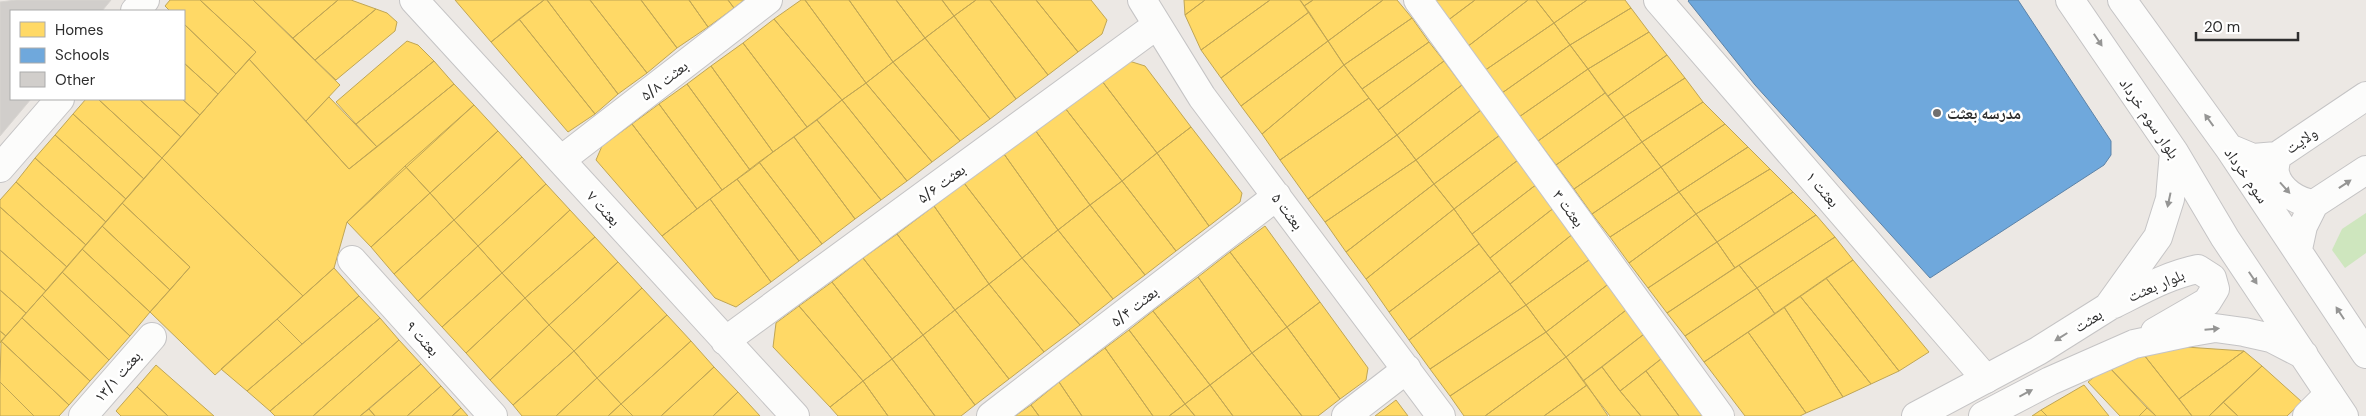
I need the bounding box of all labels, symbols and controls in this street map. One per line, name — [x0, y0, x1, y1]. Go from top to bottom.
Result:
legend — [10, 10, 185, 100]
scale bar — [2196, 10, 2298, 42]
text: 20 m — [2204, 17, 2240, 37]
text: Homes — [55, 20, 104, 40]
one-way arrow — [2093, 34, 2103, 47]
text: Schools — [55, 45, 110, 65]
street label: بعثت ۵/۸ — [636, 55, 692, 106]
text: Other — [55, 70, 96, 90]
street label: بلوار سوم خرداد — [2115, 74, 2185, 163]
place label: مدرسه بعثت — [1947, 103, 2021, 124]
marker: مدرسه بعثت — [1931, 107, 1943, 119]
one-way arrow — [2204, 114, 2214, 127]
street label: ولایت — [2281, 122, 2321, 159]
street label: سوم خرداد — [2220, 143, 2273, 207]
street label: بعثت ۵/۶ — [913, 159, 970, 208]
street label: بعثت ۱ — [1801, 167, 1844, 212]
one-way arrow — [2338, 179, 2351, 189]
one-way arrow — [2279, 182, 2290, 195]
street label: بعثت ۳ — [1548, 185, 1589, 231]
street label: بعثت ۷ — [582, 186, 625, 231]
street label: بعثت ۵ — [1267, 188, 1308, 234]
one-way arrow — [2164, 192, 2172, 208]
street label: بلوار بعثت — [2125, 264, 2188, 307]
one-way arrow — [2248, 271, 2258, 285]
street label: بعثت ۵/۴ — [1106, 281, 1162, 332]
street label: بعثت — [2070, 304, 2106, 337]
one-way arrow — [2335, 306, 2344, 319]
street label: بعثت ۹ — [401, 316, 444, 361]
one-way arrow — [2204, 325, 2220, 333]
one-way arrow — [2055, 332, 2068, 341]
street label: بعثت ۱۳/۱ — [89, 346, 146, 407]
one-way arrow — [2019, 389, 2034, 397]

